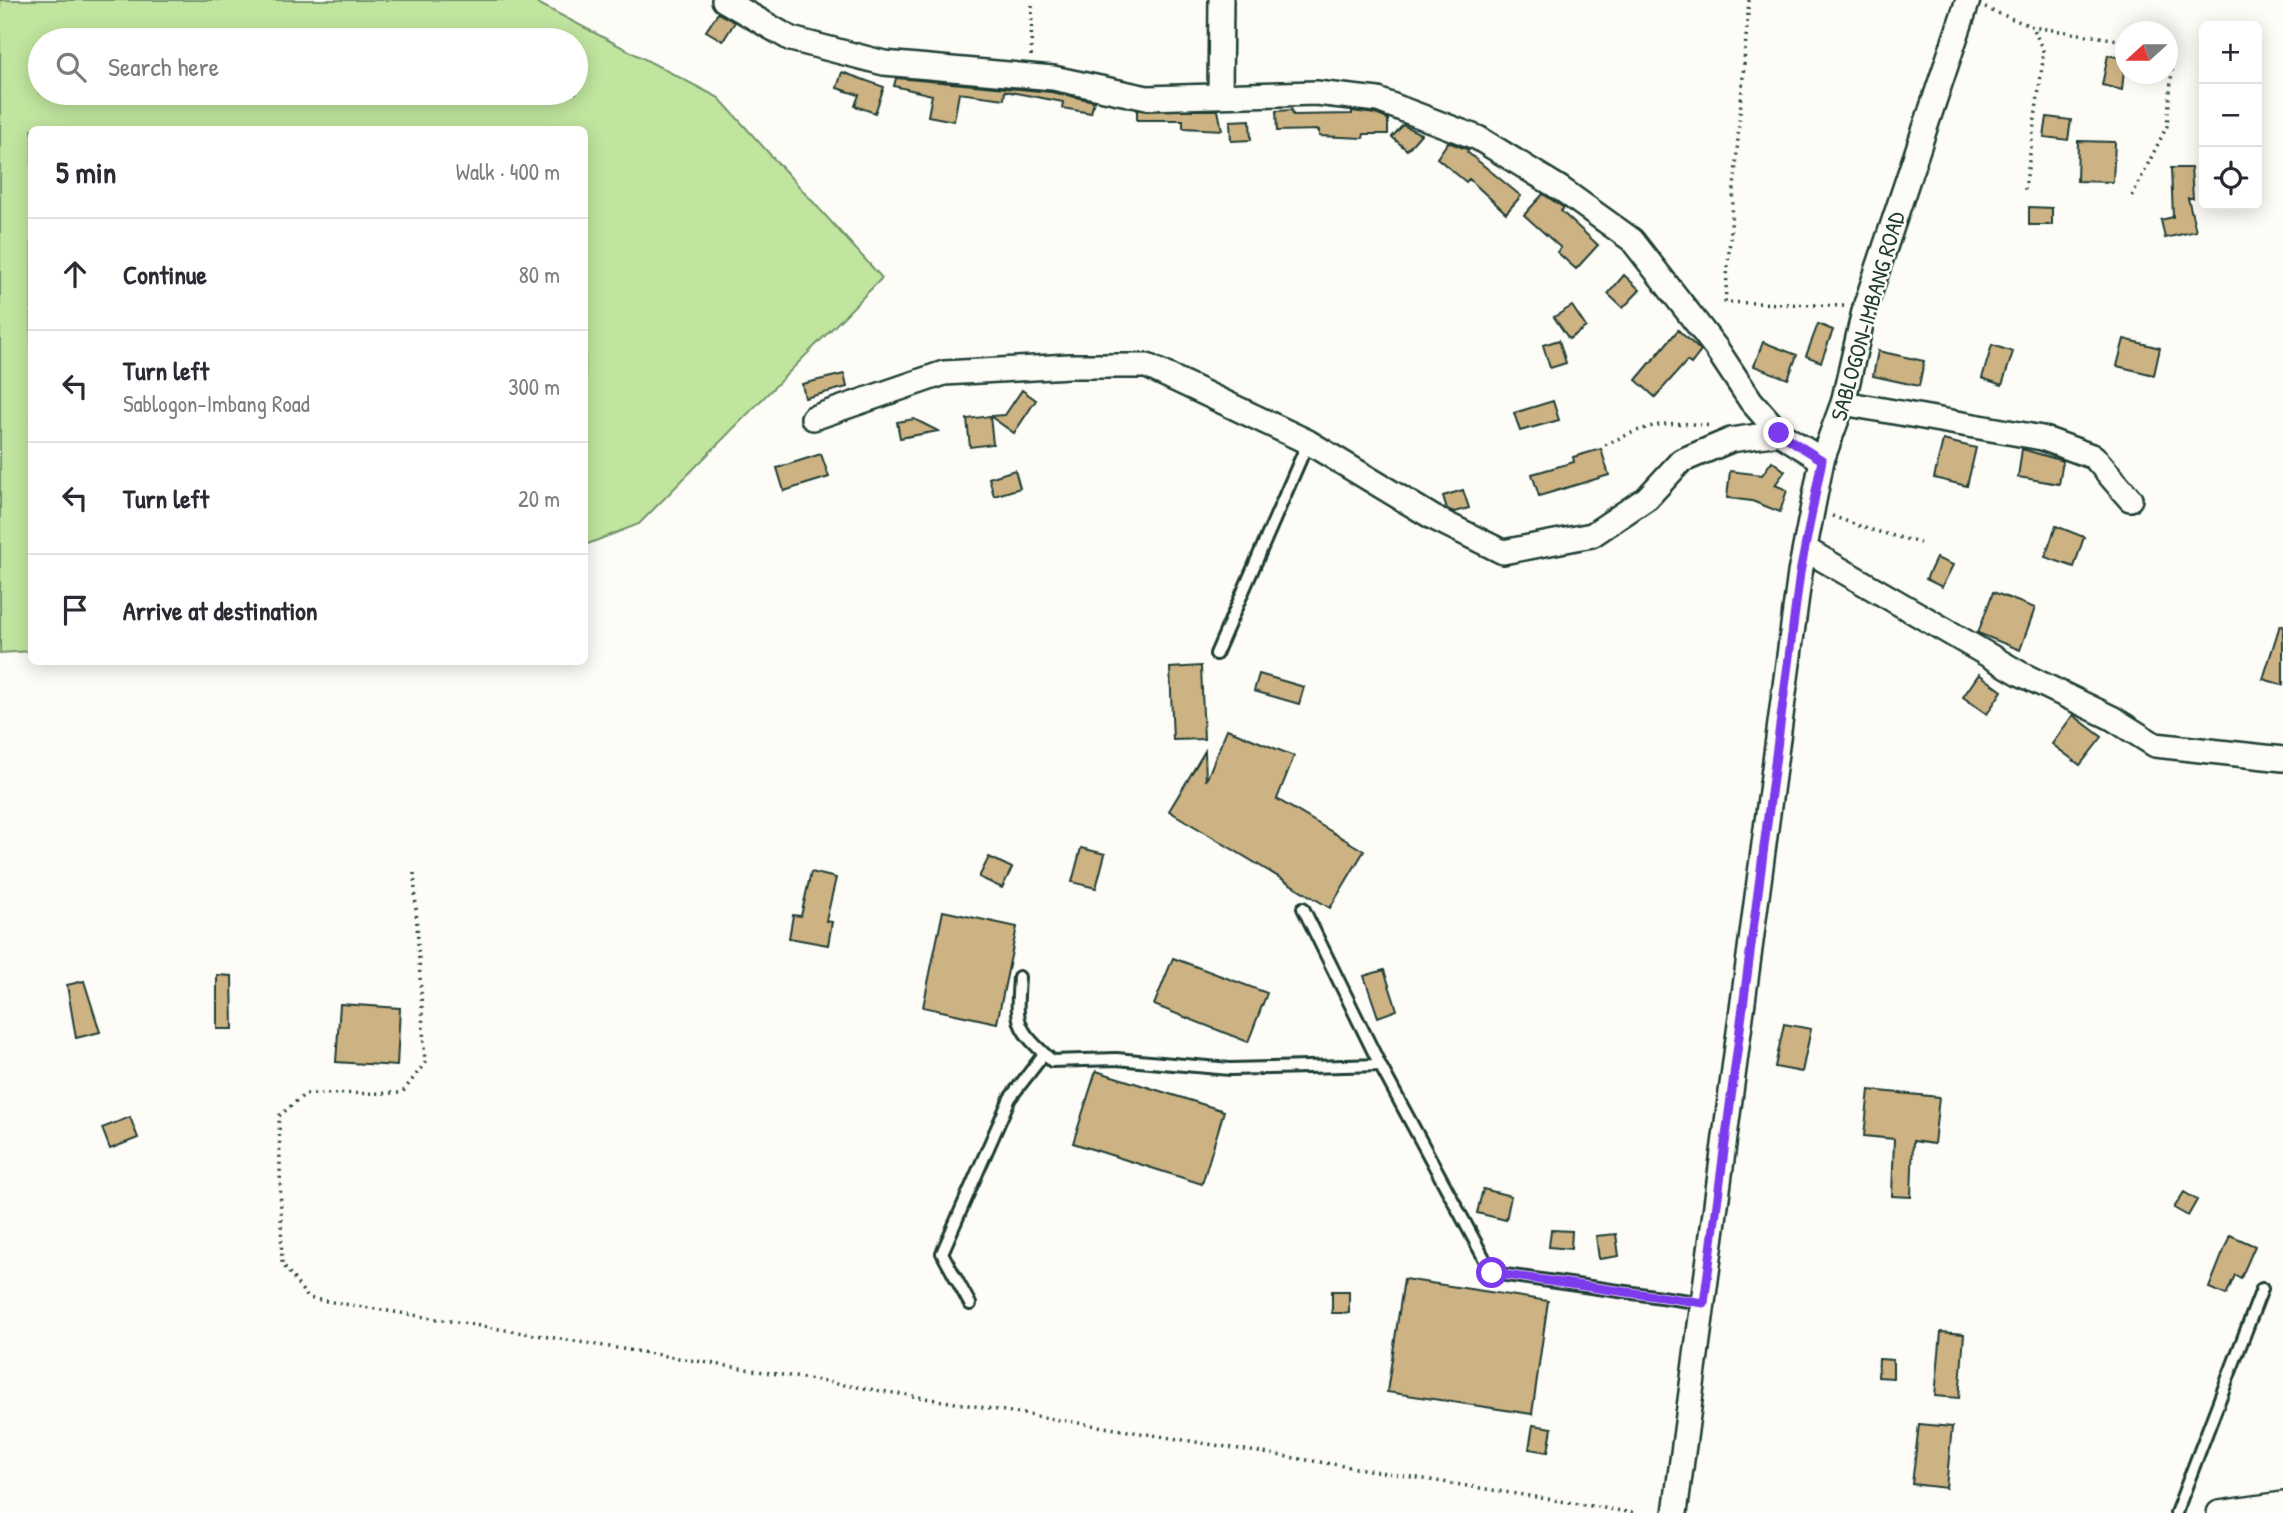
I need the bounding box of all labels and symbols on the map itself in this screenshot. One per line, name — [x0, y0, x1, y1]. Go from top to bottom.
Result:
north arrow — [2115, 21, 2178, 84]
street label: SABLOGON-IMBANG ROAD — [1822, 208, 1912, 424]
route end — [1763, 417, 1794, 448]
route start — [1476, 1257, 1507, 1288]

